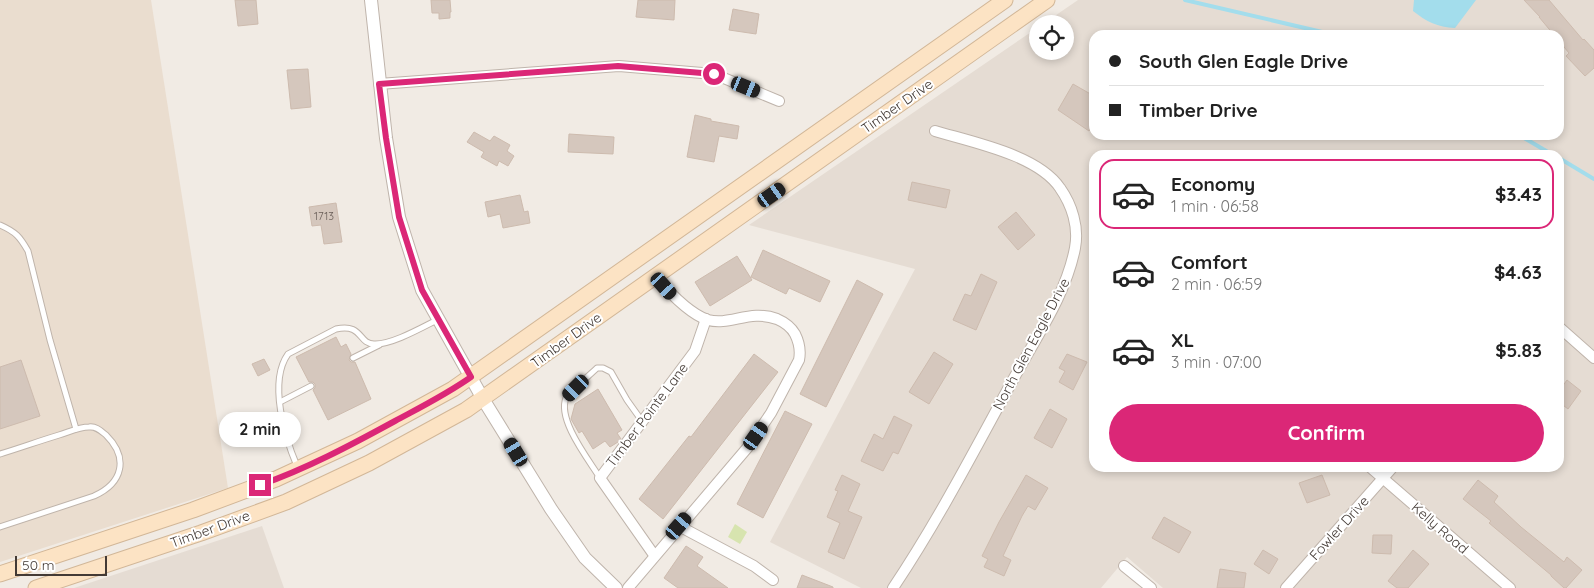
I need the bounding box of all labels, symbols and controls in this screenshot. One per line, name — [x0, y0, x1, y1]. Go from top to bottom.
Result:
map controls — [1029, 15, 1074, 60]
button: locate — [1029, 15, 1074, 60]
text: South Glen Eagle Drive — [1139, 49, 1348, 73]
route start — [703, 63, 725, 85]
car — [729, 74, 762, 100]
street label: Timber Drive — [858, 75, 936, 137]
text: Timber Drive — [1139, 98, 1258, 122]
icon: car — [1111, 172, 1156, 217]
text: Economy — [1171, 172, 1255, 196]
car — [755, 180, 788, 210]
text: $3.43 — [1495, 182, 1542, 206]
text: 1 min · 06:58 — [1171, 196, 1259, 216]
house number: 1713 — [314, 209, 334, 223]
icon: car — [1111, 250, 1156, 295]
text: Comfort — [1171, 250, 1248, 274]
text: $4.63 — [1494, 260, 1542, 284]
car — [648, 270, 679, 302]
text: 2 min · 06:59 — [1171, 274, 1262, 294]
street label: North Glen Eagle Drive — [989, 275, 1073, 413]
street label: Timber Drive — [527, 308, 605, 372]
icon: car — [1111, 328, 1156, 373]
text: XL — [1171, 328, 1194, 352]
text: $5.83 — [1495, 338, 1542, 362]
text: 3 min · 07:00 — [1171, 352, 1262, 372]
street label: Timber Pointe Lane — [602, 359, 692, 471]
car — [560, 372, 591, 404]
button: Confirm — [1109, 404, 1544, 462]
callout: 2 min — [219, 412, 301, 448]
text: 2 min — [239, 419, 281, 439]
car — [741, 419, 770, 453]
car — [501, 435, 530, 469]
route end — [249, 474, 271, 496]
street label: Fowler Drive — [1305, 492, 1373, 564]
street label: Kelly Road — [1408, 498, 1472, 558]
street label: Timber Drive — [168, 506, 252, 552]
car — [663, 510, 694, 542]
scale bar — [15, 553, 108, 576]
text: 50 m — [22, 556, 55, 574]

